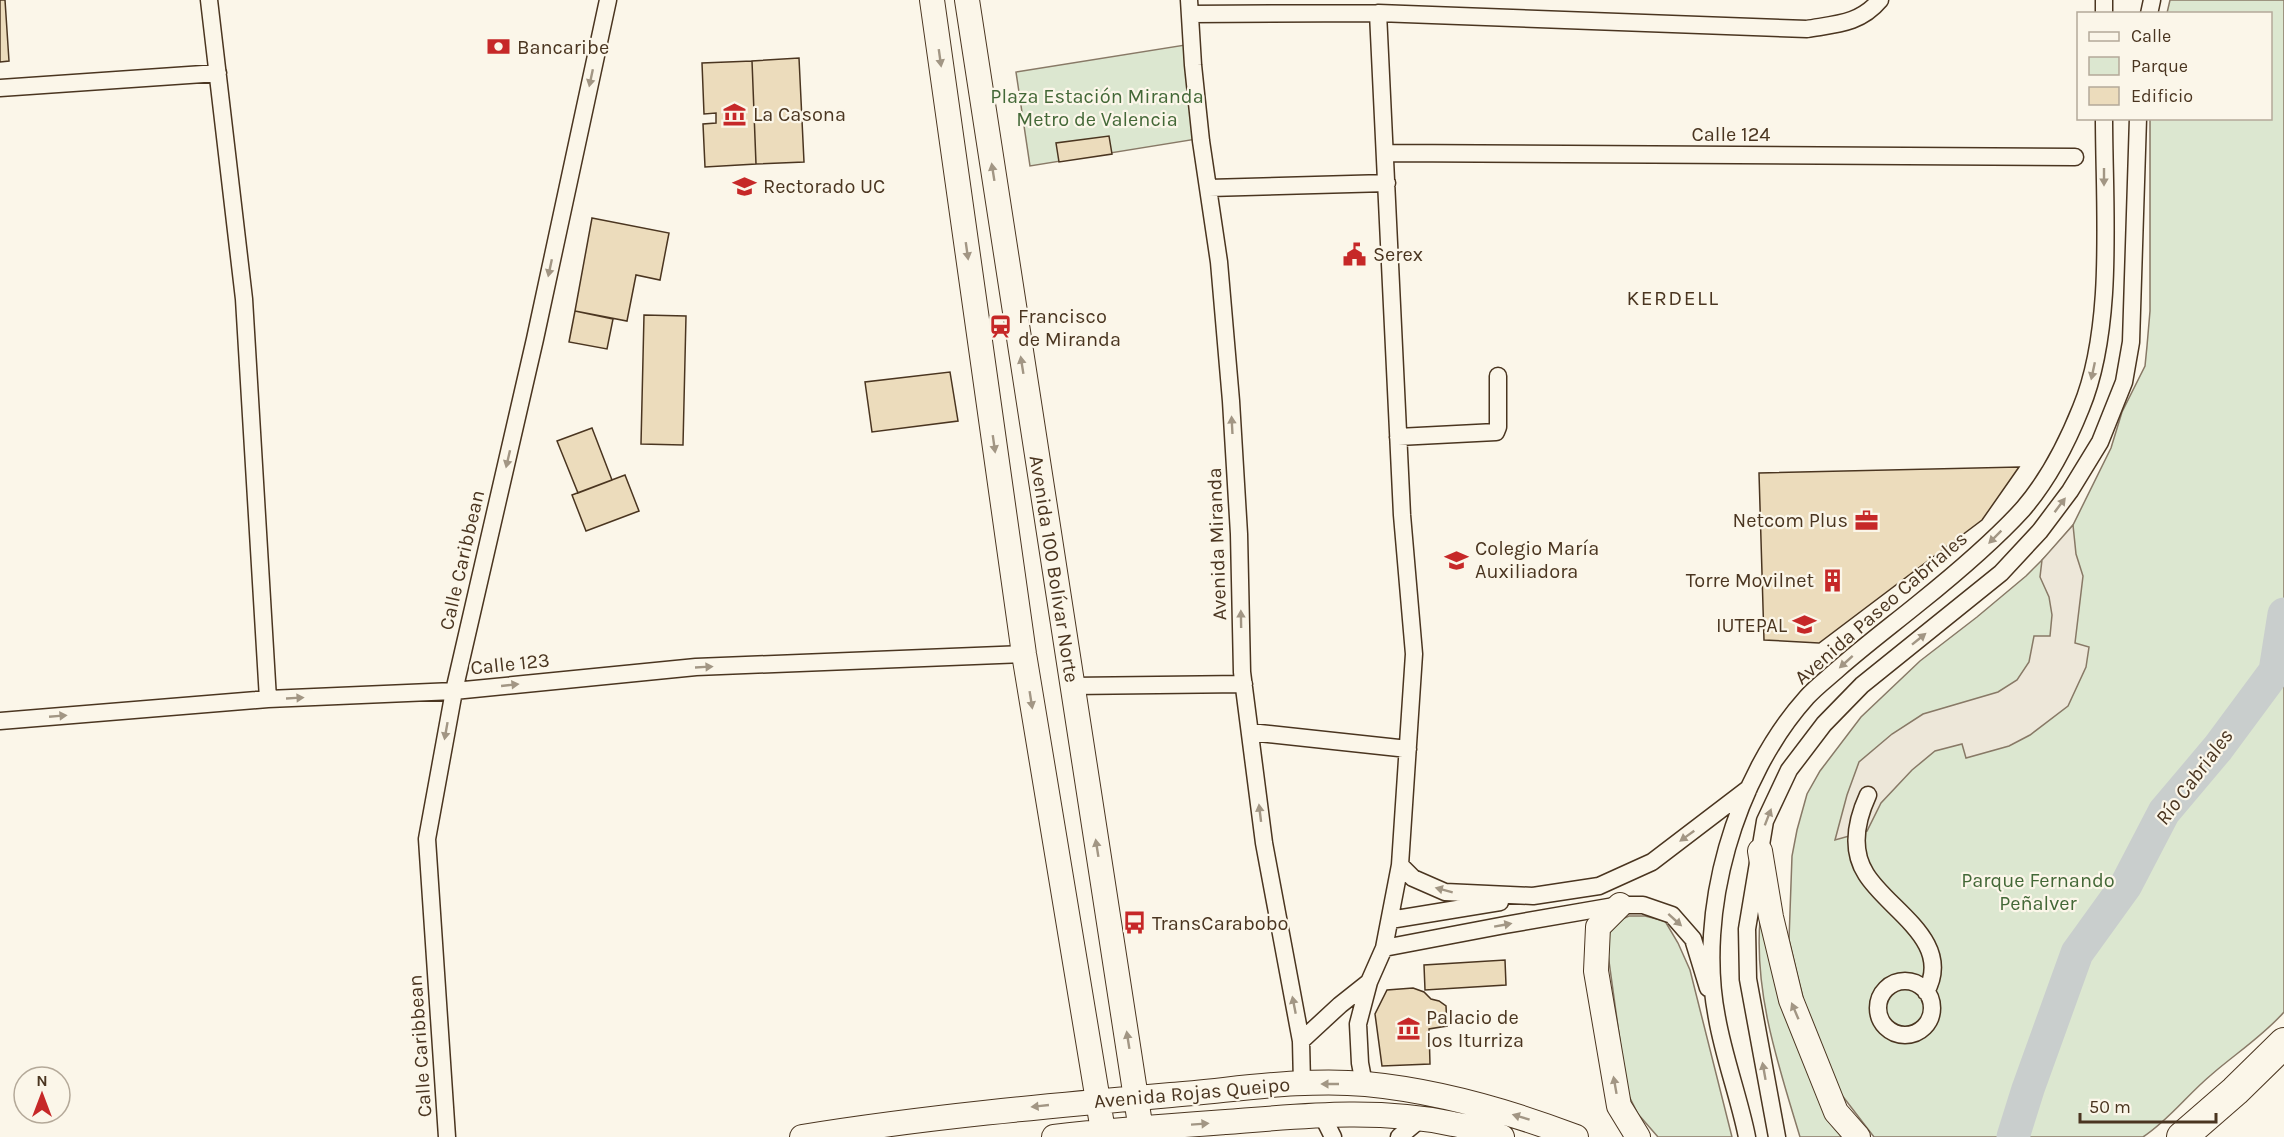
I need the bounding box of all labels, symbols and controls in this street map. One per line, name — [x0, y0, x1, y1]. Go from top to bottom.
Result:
legend — [2077, 12, 2272, 120]
text: Calle — [2131, 25, 2171, 47]
bank icon: Bancaribe — [486, 34, 512, 60]
place label: Bancaribe — [517, 36, 609, 59]
one-way arrow — [936, 49, 945, 68]
text: Parque — [2131, 55, 2188, 77]
one-way arrow — [586, 68, 595, 87]
park label: Plaza Estación Miranda Metro de Valencia — [990, 85, 1204, 131]
text: Edificio — [2131, 85, 2193, 107]
museum icon: La Casona — [722, 101, 748, 127]
place label: La Casona — [753, 103, 846, 126]
street label: Calle 124 — [1692, 123, 1770, 146]
one-way arrow — [988, 162, 997, 181]
one-way arrow — [2099, 167, 2109, 186]
school or university icon: Rectorado UC — [732, 173, 758, 199]
place label: Rectorado UC — [763, 175, 885, 198]
public building icon: Serex — [1342, 241, 1368, 267]
one-way arrow — [963, 242, 972, 261]
place label: Serex — [1373, 243, 1423, 266]
one-way arrow — [545, 259, 555, 278]
district label: KERDELL — [1626, 286, 1720, 310]
place label: Francisco de Miranda — [1018, 305, 1121, 351]
station icon: Francisco de Miranda — [987, 314, 1013, 340]
one-way arrow — [1018, 355, 1027, 374]
one-way arrow — [2088, 362, 2097, 381]
one-way arrow — [1227, 415, 1237, 434]
one-way arrow — [990, 435, 999, 454]
one-way arrow — [502, 449, 512, 468]
street label: Avenida 100 Bolívar Norte — [1025, 454, 1083, 684]
street label: Avenida Miranda — [1203, 467, 1231, 621]
street label: Calle Caribbean — [435, 488, 489, 632]
one-way arrow — [2053, 498, 2065, 513]
office icon: Netcom Plus — [1853, 507, 1879, 533]
place label: Netcom Plus — [1733, 509, 1848, 532]
street label: Avenida Paseo Cabriales — [1790, 527, 1972, 689]
one-way arrow — [1988, 529, 2002, 543]
place label: Colegio María Auxiliadora — [1475, 537, 1599, 583]
school or university icon: Colegio María Auxiliadora — [1444, 547, 1470, 573]
building icon: Torre Movilnet — [1819, 567, 1845, 593]
place label: Torre Movilnet — [1686, 569, 1814, 592]
one-way arrow — [1236, 610, 1246, 629]
school or university icon: IUTEPAL — [1792, 612, 1818, 638]
place label: IUTEPAL — [1716, 614, 1788, 637]
one-way arrow — [1911, 633, 1927, 646]
street label: Calle 123 — [469, 648, 551, 680]
one-way arrow — [1839, 655, 1854, 668]
one-way arrow — [695, 662, 714, 671]
one-way arrow — [501, 680, 520, 690]
one-way arrow — [1027, 690, 1036, 709]
one-way arrow — [285, 694, 304, 703]
one-way arrow — [49, 711, 68, 721]
one-way arrow — [442, 722, 451, 741]
water label: Río Cabriales — [2150, 724, 2238, 830]
one-way arrow — [1255, 804, 1265, 823]
one-way arrow — [1764, 808, 1773, 826]
one-way arrow — [1680, 830, 1695, 842]
one-way arrow — [1093, 838, 1102, 857]
park label: Parque Fernando Peñalver — [1961, 869, 2115, 915]
one-way arrow — [1435, 884, 1453, 894]
bus stop icon: TransCarabobo — [1121, 910, 1147, 936]
place label: TransCarabobo — [1152, 912, 1288, 935]
one-way arrow — [1667, 913, 1682, 926]
one-way arrow — [1494, 920, 1513, 929]
street label: Calle Caribbean — [404, 974, 436, 1118]
one-way arrow — [1289, 995, 1298, 1014]
one-way arrow — [1790, 1002, 1799, 1020]
place label: Palacio de los Iturriza — [1426, 1006, 1524, 1052]
museum icon: Palacio de los Iturriza — [1395, 1015, 1421, 1041]
one-way arrow — [1123, 1031, 1132, 1050]
one-way arrow — [1760, 1062, 1769, 1081]
north arrow — [12, 1065, 72, 1125]
text: N — [36, 1071, 48, 1090]
street label: Avenida Rojas Queipo — [1093, 1073, 1291, 1113]
one-way arrow — [1610, 1075, 1619, 1094]
one-way arrow — [1320, 1079, 1339, 1089]
scale bar — [2080, 1086, 2216, 1124]
text: 50 m — [2089, 1096, 2131, 1118]
one-way arrow — [1030, 1101, 1049, 1111]
one-way arrow — [1512, 1112, 1530, 1121]
one-way arrow — [1190, 1119, 1209, 1129]

